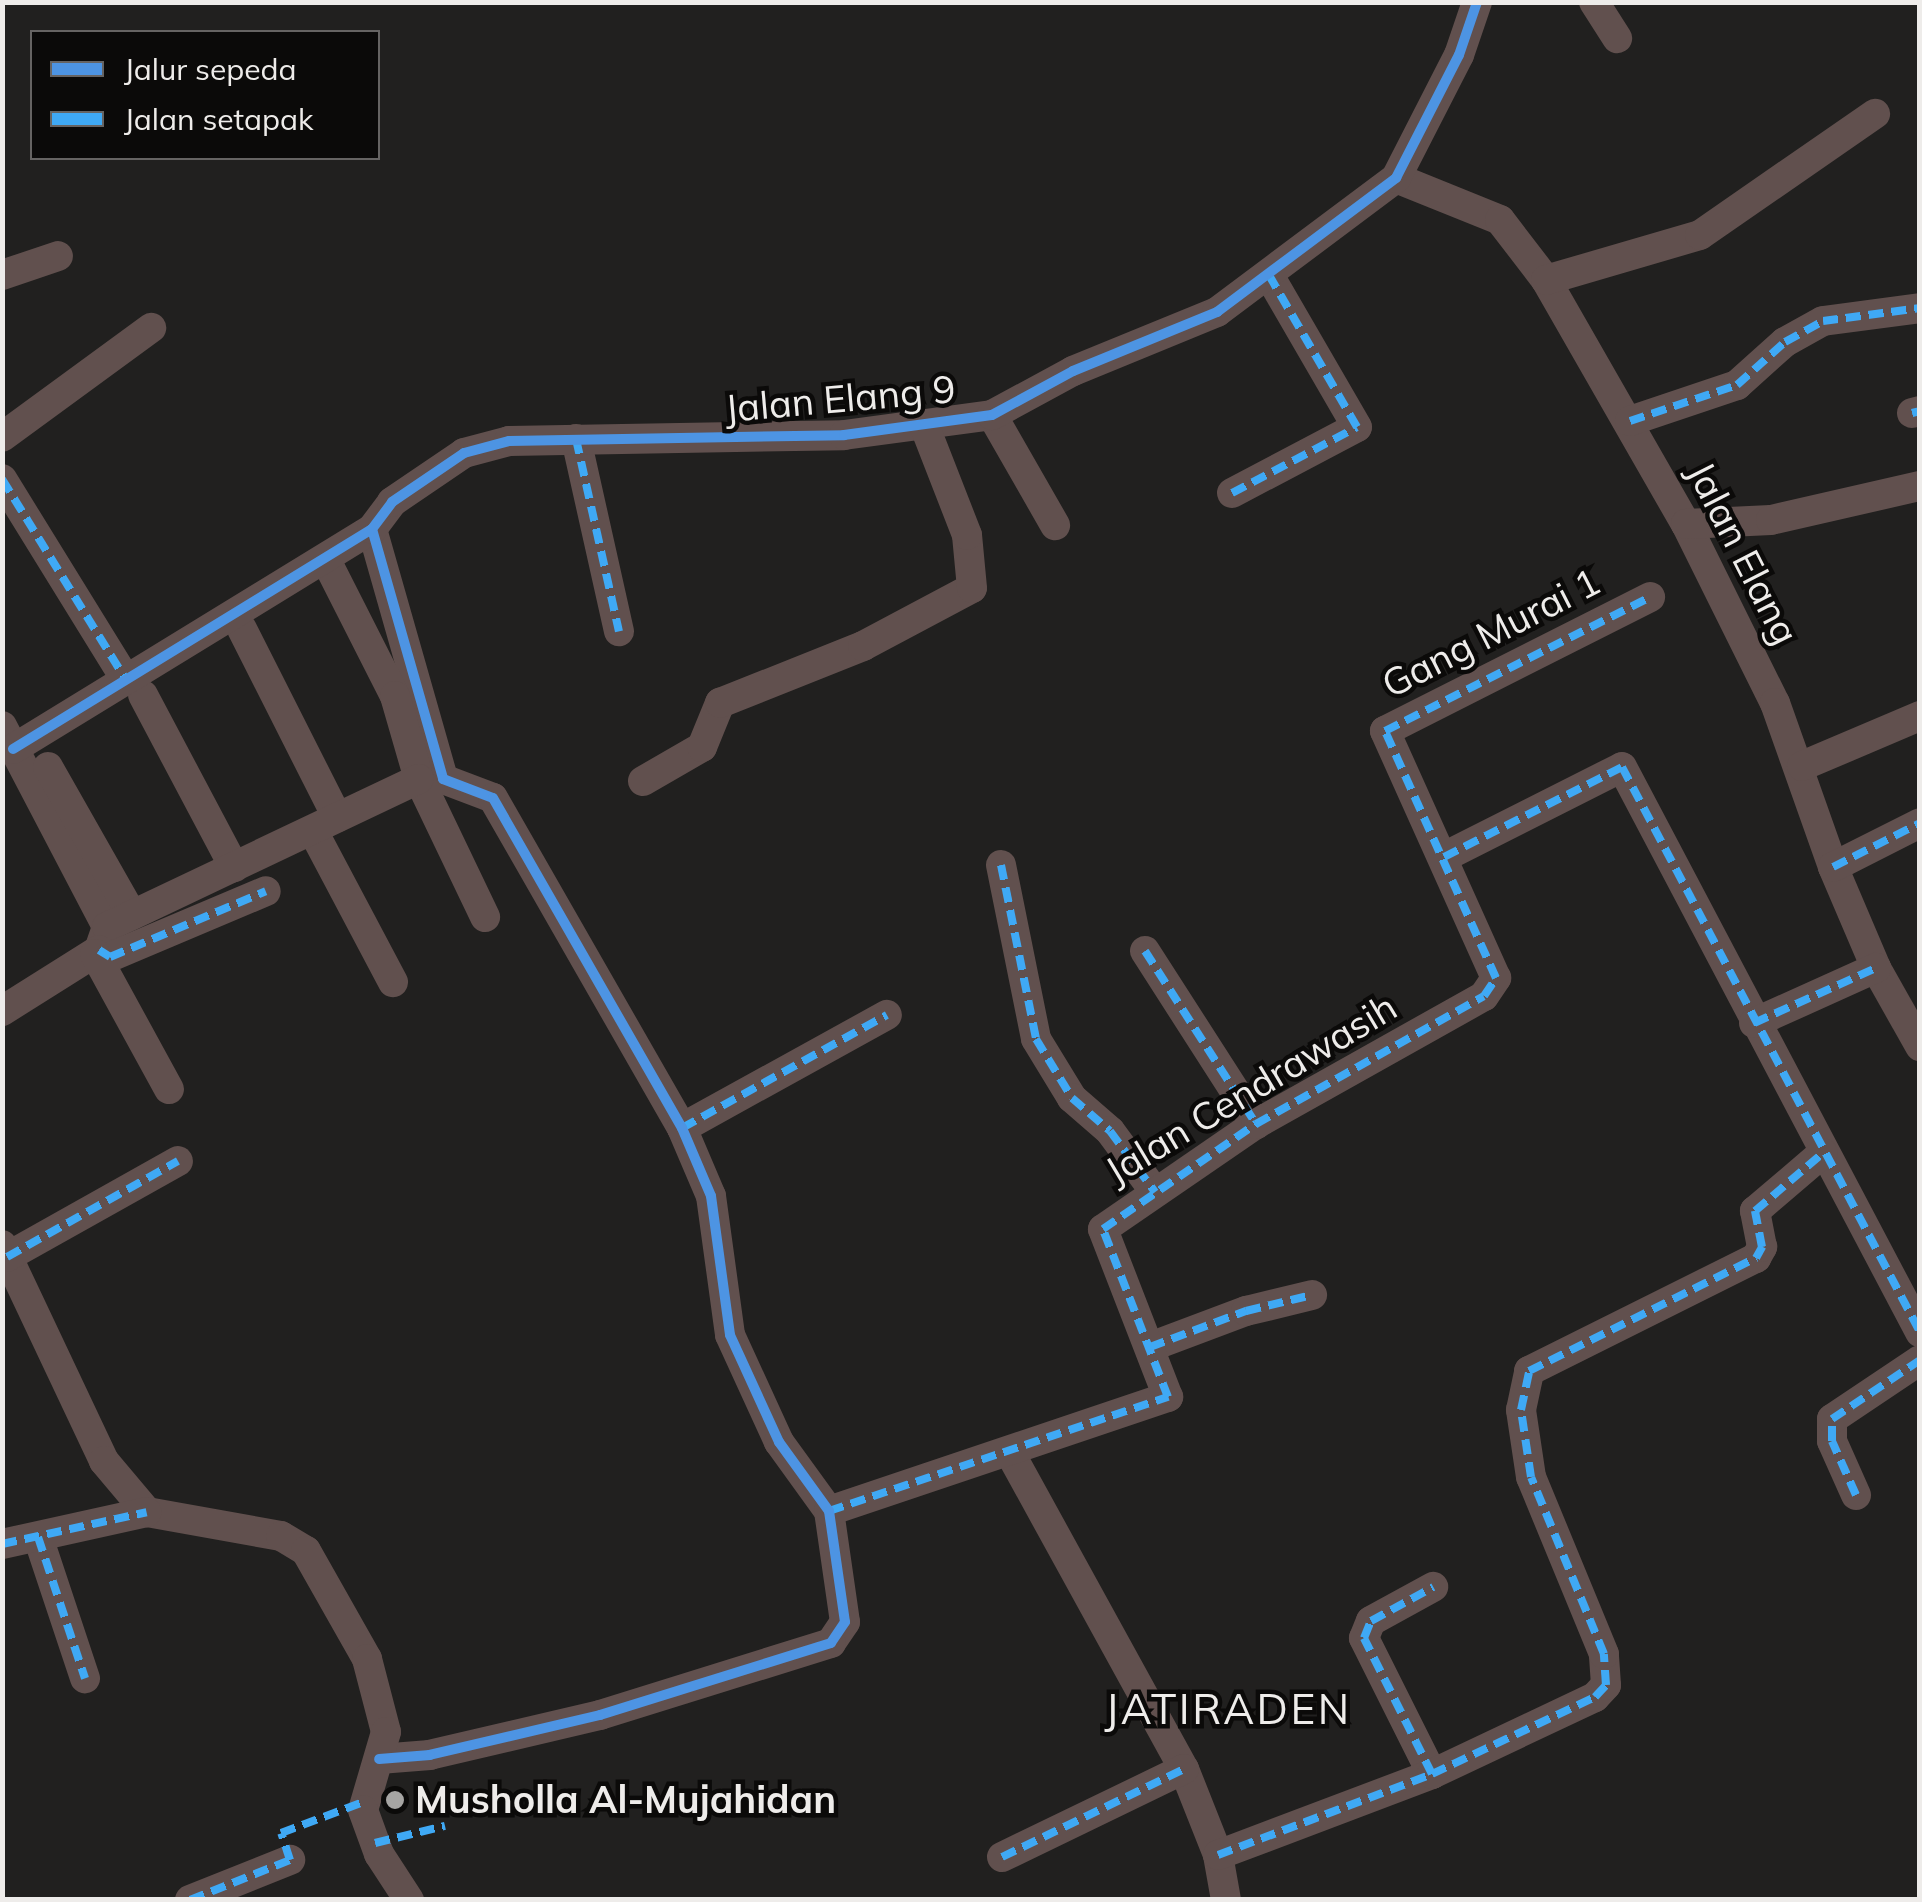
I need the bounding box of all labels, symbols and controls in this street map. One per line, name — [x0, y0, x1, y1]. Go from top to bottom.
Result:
legend — [30, 30, 380, 160]
text: Jalur sepeda — [124, 50, 297, 88]
text: Jalan setapak — [124, 100, 314, 138]
street label: Jalan Elang 9 — [723, 366, 957, 432]
street label: Jalan Elang — [1678, 454, 1808, 652]
street label: Gang Murai 1 — [1374, 559, 1608, 707]
street label: Jalan Cendrawasih — [1097, 984, 1405, 1194]
district label: JATIRADEN — [1104, 1684, 1352, 1734]
place label: Musholla Al-Mujahidan — [415, 1777, 836, 1823]
marker: Musholla Al-Mujahidan — [384, 1789, 406, 1811]

